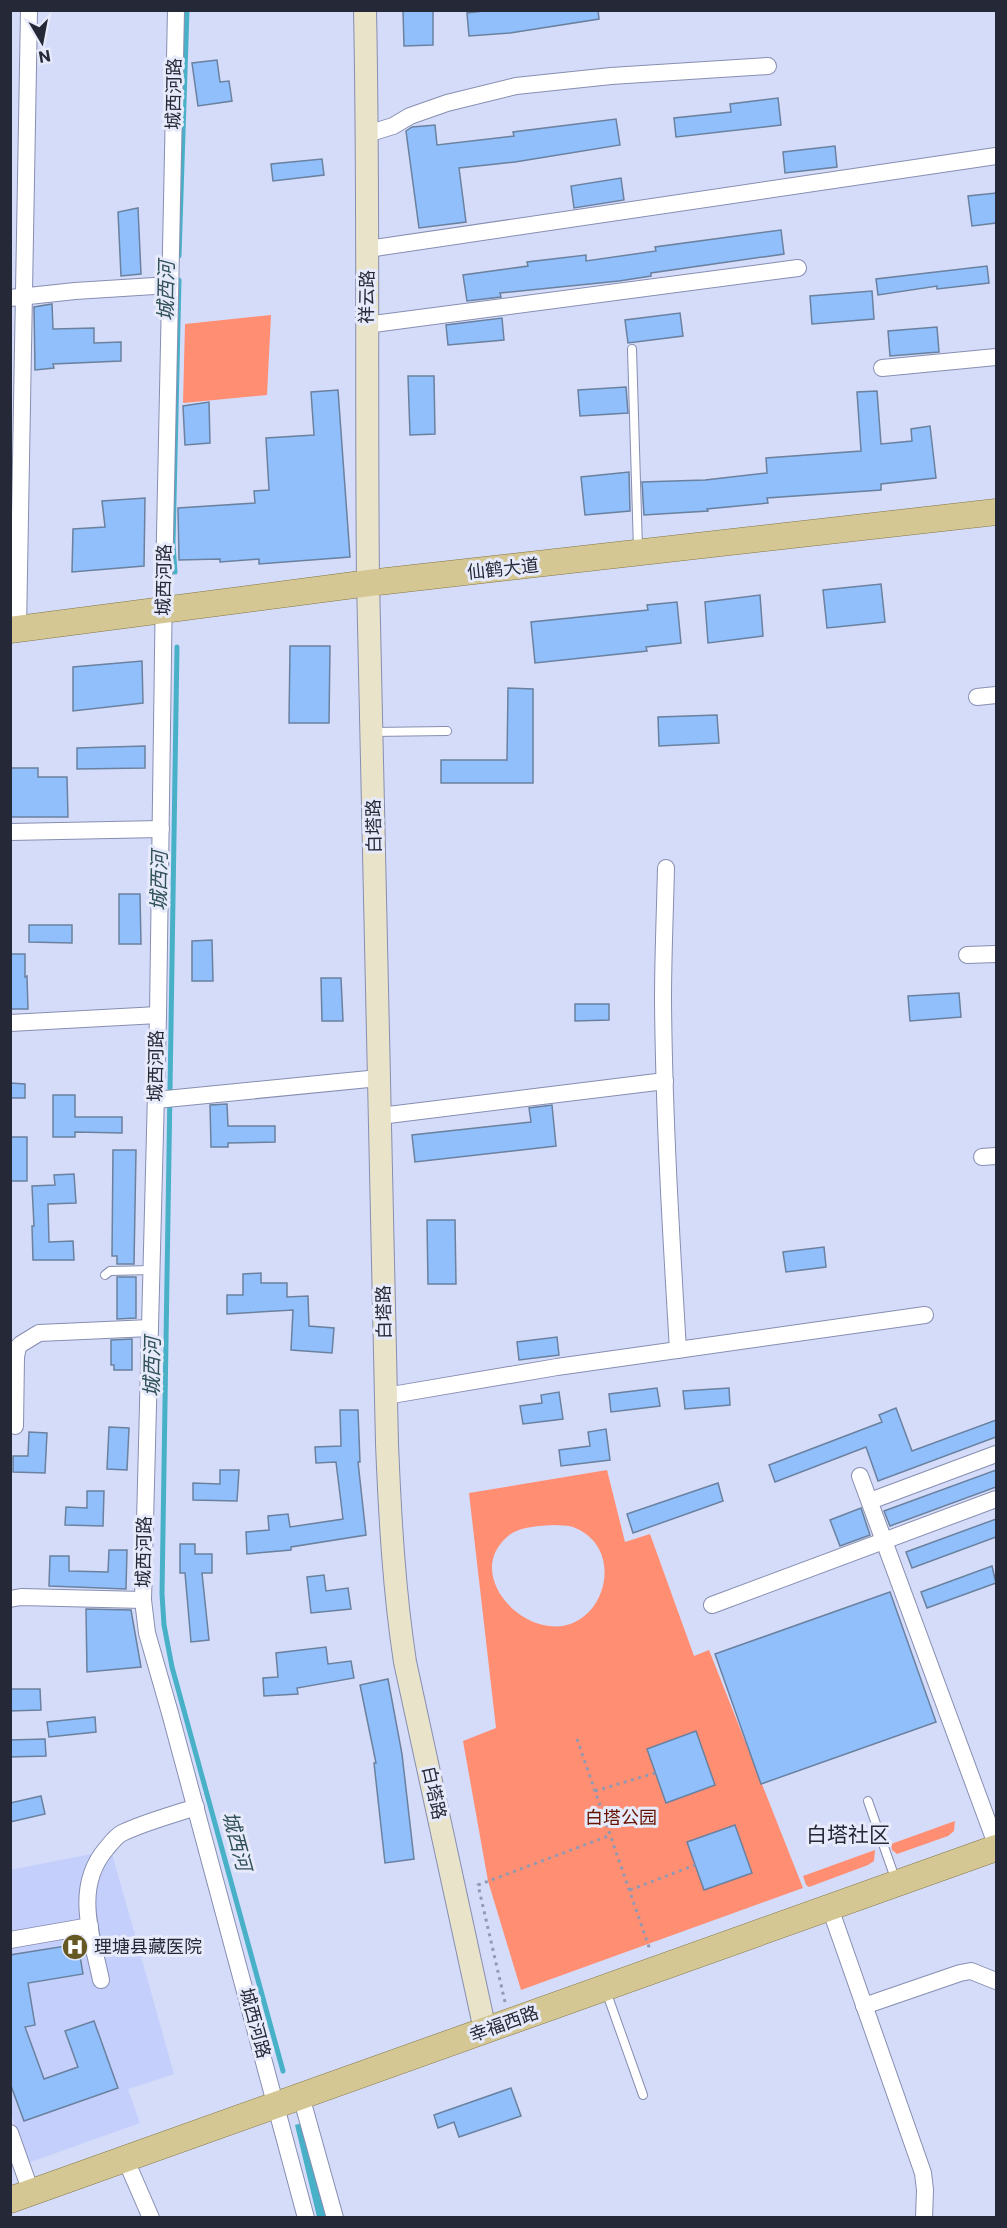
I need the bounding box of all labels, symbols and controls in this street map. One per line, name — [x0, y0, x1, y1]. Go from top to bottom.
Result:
north arrow — [12, 12, 72, 72]
text: N — [37, 47, 52, 68]
street label: 城西河路 — [161, 58, 185, 130]
water label: 城西河 — [152, 257, 178, 321]
street label: 祥云路 — [355, 270, 377, 324]
street label: 城西河路 — [151, 544, 175, 616]
street label: 仙鹤大道 — [466, 553, 540, 583]
street label: 白塔路 — [362, 799, 384, 853]
water label: 城西河 — [145, 847, 171, 911]
street label: 城西河路 — [143, 1030, 167, 1102]
street label: 白塔路 — [372, 1285, 394, 1339]
water label: 城西河 — [138, 1333, 164, 1397]
street label: 城西河路 — [131, 1516, 155, 1588]
street label: 白塔路 — [419, 1764, 451, 1821]
park label: 白塔公园 — [585, 1806, 657, 1828]
water label: 城西河 — [219, 1809, 258, 1877]
district label: 白塔社区 — [806, 1821, 890, 1846]
hospital icon: 理塘县藏医院 — [60, 1932, 90, 1962]
place label: 理塘县藏医院 — [94, 1935, 202, 1957]
street label: 城西河路 — [236, 1985, 276, 2060]
street label: 幸福西路 — [466, 2000, 541, 2046]

